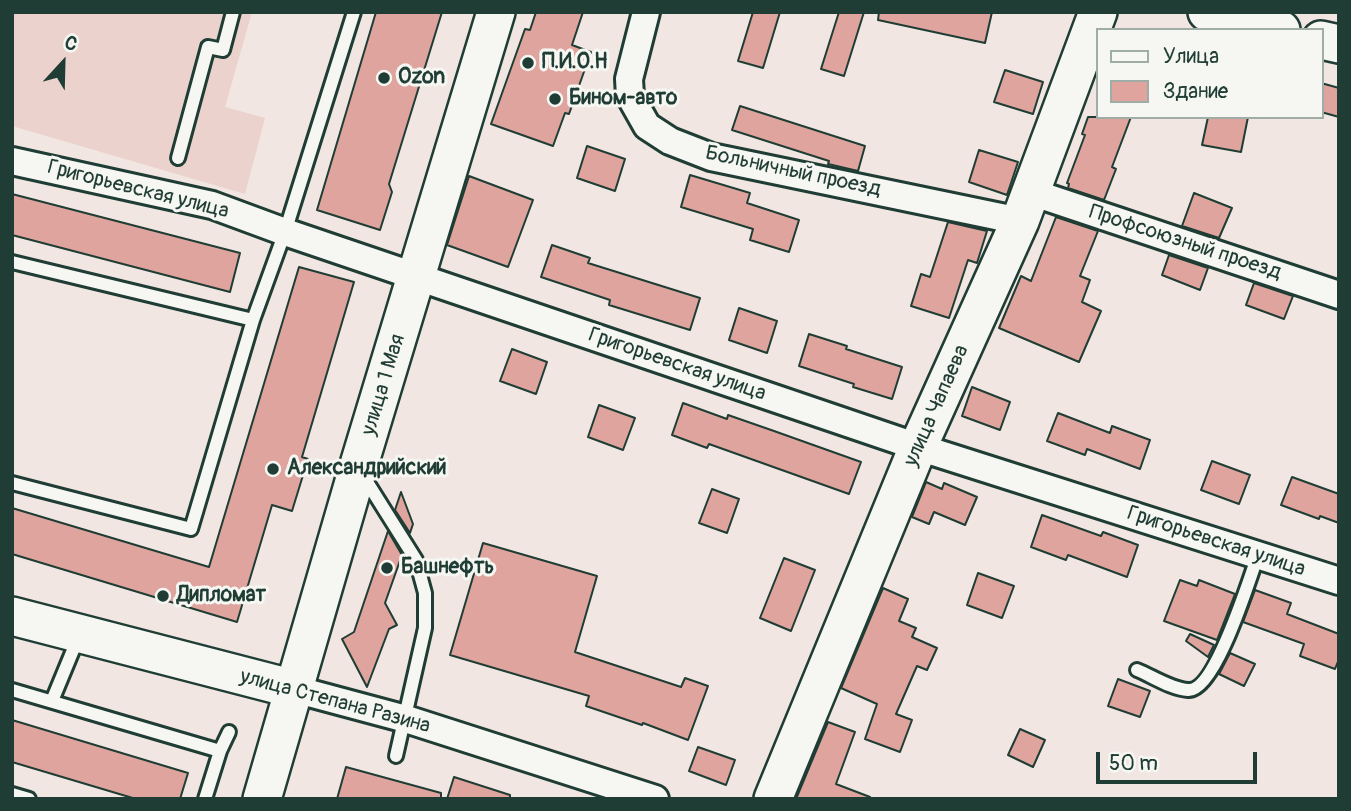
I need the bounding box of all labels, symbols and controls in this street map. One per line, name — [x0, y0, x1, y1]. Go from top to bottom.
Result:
north arrow — [28, 28, 98, 98]
legend — [1096, 28, 1323, 119]
text: С — [61, 30, 81, 57]
text: Улица — [1163, 43, 1219, 70]
place label: П.И.О.Н — [542, 50, 608, 76]
marker: П.И.О.Н — [520, 55, 536, 71]
place label: Ozon — [398, 65, 445, 91]
marker: Ozon — [376, 70, 392, 86]
text: Здание — [1163, 78, 1228, 105]
place label: Бином-авто — [569, 86, 677, 112]
marker: Бином-авто — [547, 91, 563, 107]
street label: Больничный проезд — [703, 141, 883, 203]
street label: Григорьевская улица — [45, 155, 231, 225]
street label: Профсоюзный проезд — [1086, 200, 1284, 286]
street label: Григорьевская улица — [585, 323, 769, 407]
street label: улица 1 Мая — [357, 331, 411, 439]
street label: улица Чапаева — [899, 341, 975, 471]
place label: Александрийский — [287, 456, 447, 482]
marker: Александрийский — [265, 461, 281, 477]
street label: Григорьевская улица — [1124, 501, 1308, 583]
place label: Башнефть — [401, 555, 494, 581]
marker: Башнефть — [379, 560, 395, 576]
place label: Дипломат — [177, 583, 266, 609]
marker: Дипломат — [155, 588, 171, 604]
street label: улица Степана Разина — [237, 664, 433, 740]
scale bar — [1099, 738, 1260, 782]
text: 50 m — [1109, 750, 1158, 777]

